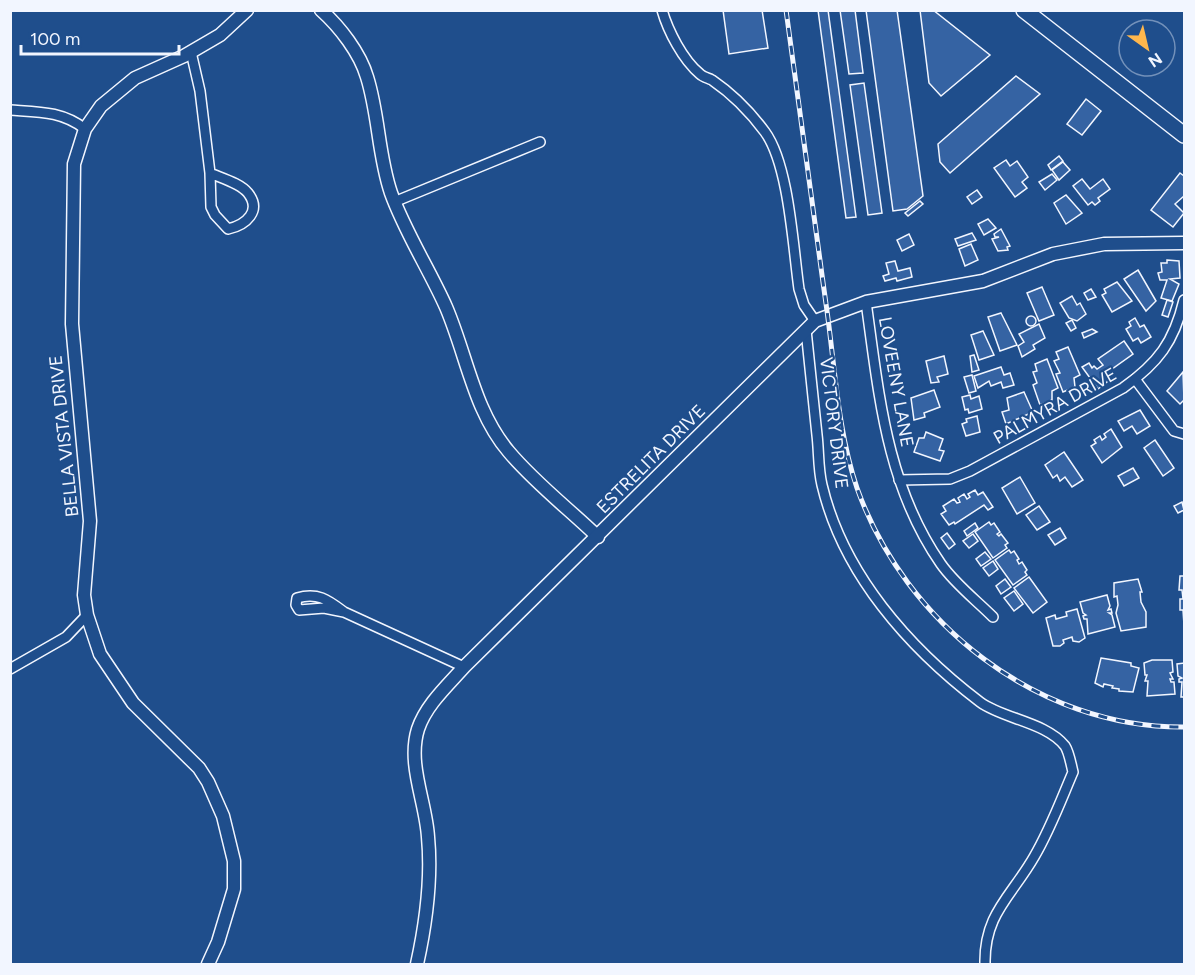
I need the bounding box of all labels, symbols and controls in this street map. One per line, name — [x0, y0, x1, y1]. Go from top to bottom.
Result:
scale bar — [21, 18, 178, 56]
north arrow — [1117, 18, 1177, 78]
text: 100 m — [30, 28, 80, 50]
text: N — [1145, 49, 1166, 71]
street label: LOVEENY LANE — [874, 315, 918, 449]
street label: BELLA VISTA DRIVE — [45, 354, 83, 518]
street label: VICTORY DRIVE — [815, 356, 853, 490]
street label: PALMYRA DRIVE — [989, 363, 1121, 449]
street label: ESTRELITA DRIVE — [592, 400, 710, 518]

